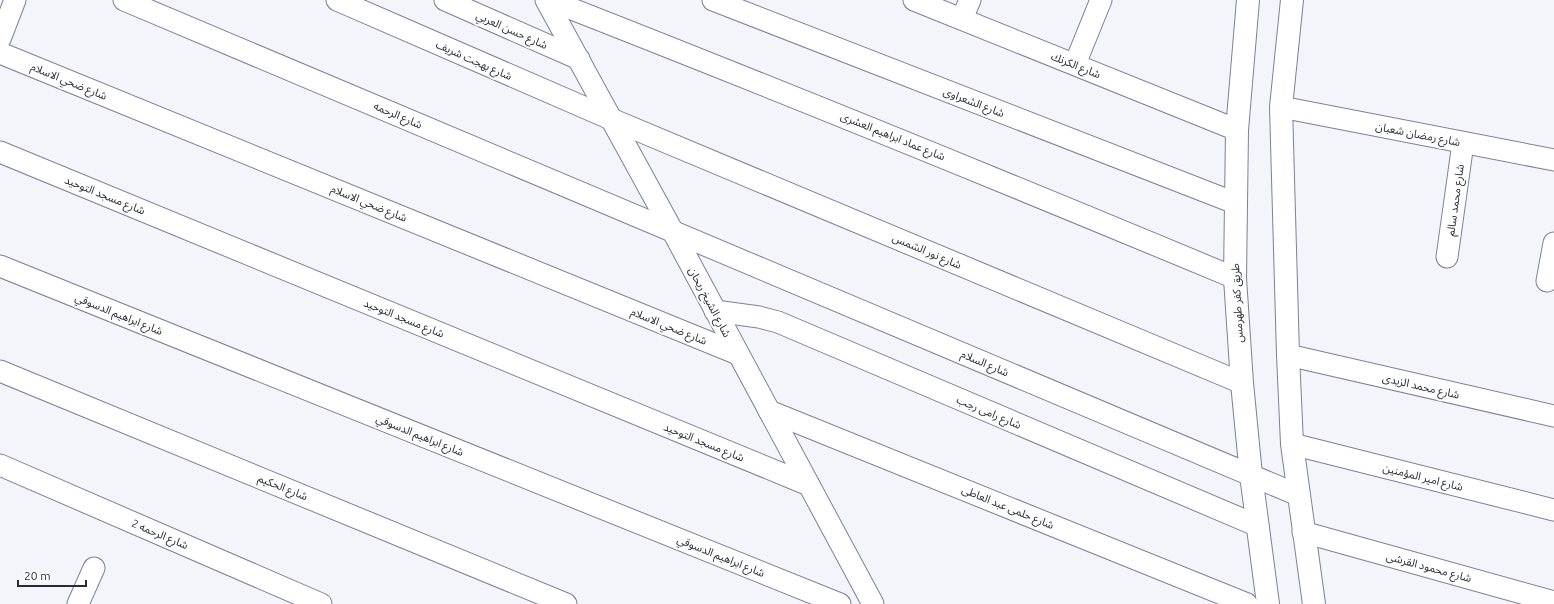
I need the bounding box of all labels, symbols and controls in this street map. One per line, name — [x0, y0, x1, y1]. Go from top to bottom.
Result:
street label: شارع حسن العربي — [473, 9, 550, 54]
street label: شارع بهجت شريف — [433, 38, 514, 84]
street label: شارع الكرنك — [1049, 50, 1103, 82]
street label: شارع ضحي الاسلام — [28, 60, 109, 105]
street label: شارع الشعراوى — [941, 85, 1007, 121]
street label: شارع الرحمه — [371, 99, 424, 133]
street label: شارع عماد ابراهيم العشرى — [838, 110, 947, 165]
street label: شارع رمضان شعبان — [1374, 120, 1462, 150]
street label: شارع محمد سالم — [1444, 163, 1469, 237]
street label: شارع مسجد التوحيد — [62, 173, 147, 219]
street label: شارع ضحي الاسلام — [328, 182, 409, 227]
street label: شارع نور الشمس — [890, 231, 964, 273]
street label: طريق كفر طهرمس — [1229, 263, 1246, 343]
street label: شارع الشيخ ريحان — [685, 265, 734, 340]
street label: شارع ابراهيم الدسوقي — [72, 291, 165, 341]
street label: شارع مسجد التوحيد — [361, 296, 446, 342]
street label: شارع ضحي الاسلام — [628, 305, 709, 350]
street label: شارع السلام — [959, 348, 1011, 380]
street label: شارع محمد الزيدى — [1381, 371, 1461, 403]
street label: شارع رامى رجب — [954, 393, 1023, 433]
street label: شارع ابراهيم الدسوقي — [373, 412, 466, 462]
street label: شارع مسجد التوحيد — [661, 420, 746, 466]
street label: شارع امير المؤمنين — [1381, 461, 1465, 495]
street label: شارع الحكيم — [255, 472, 310, 505]
street label: شارع حلمى عبد العاطى — [959, 483, 1056, 533]
street label: شارع الرحمه 2 — [129, 517, 190, 553]
street label: شارع ابراهيم الدسوقي — [674, 533, 767, 583]
street label: شارع محمود القرشى — [1385, 550, 1473, 586]
scale bar — [18, 562, 86, 588]
text: 20 m — [24, 569, 51, 582]

